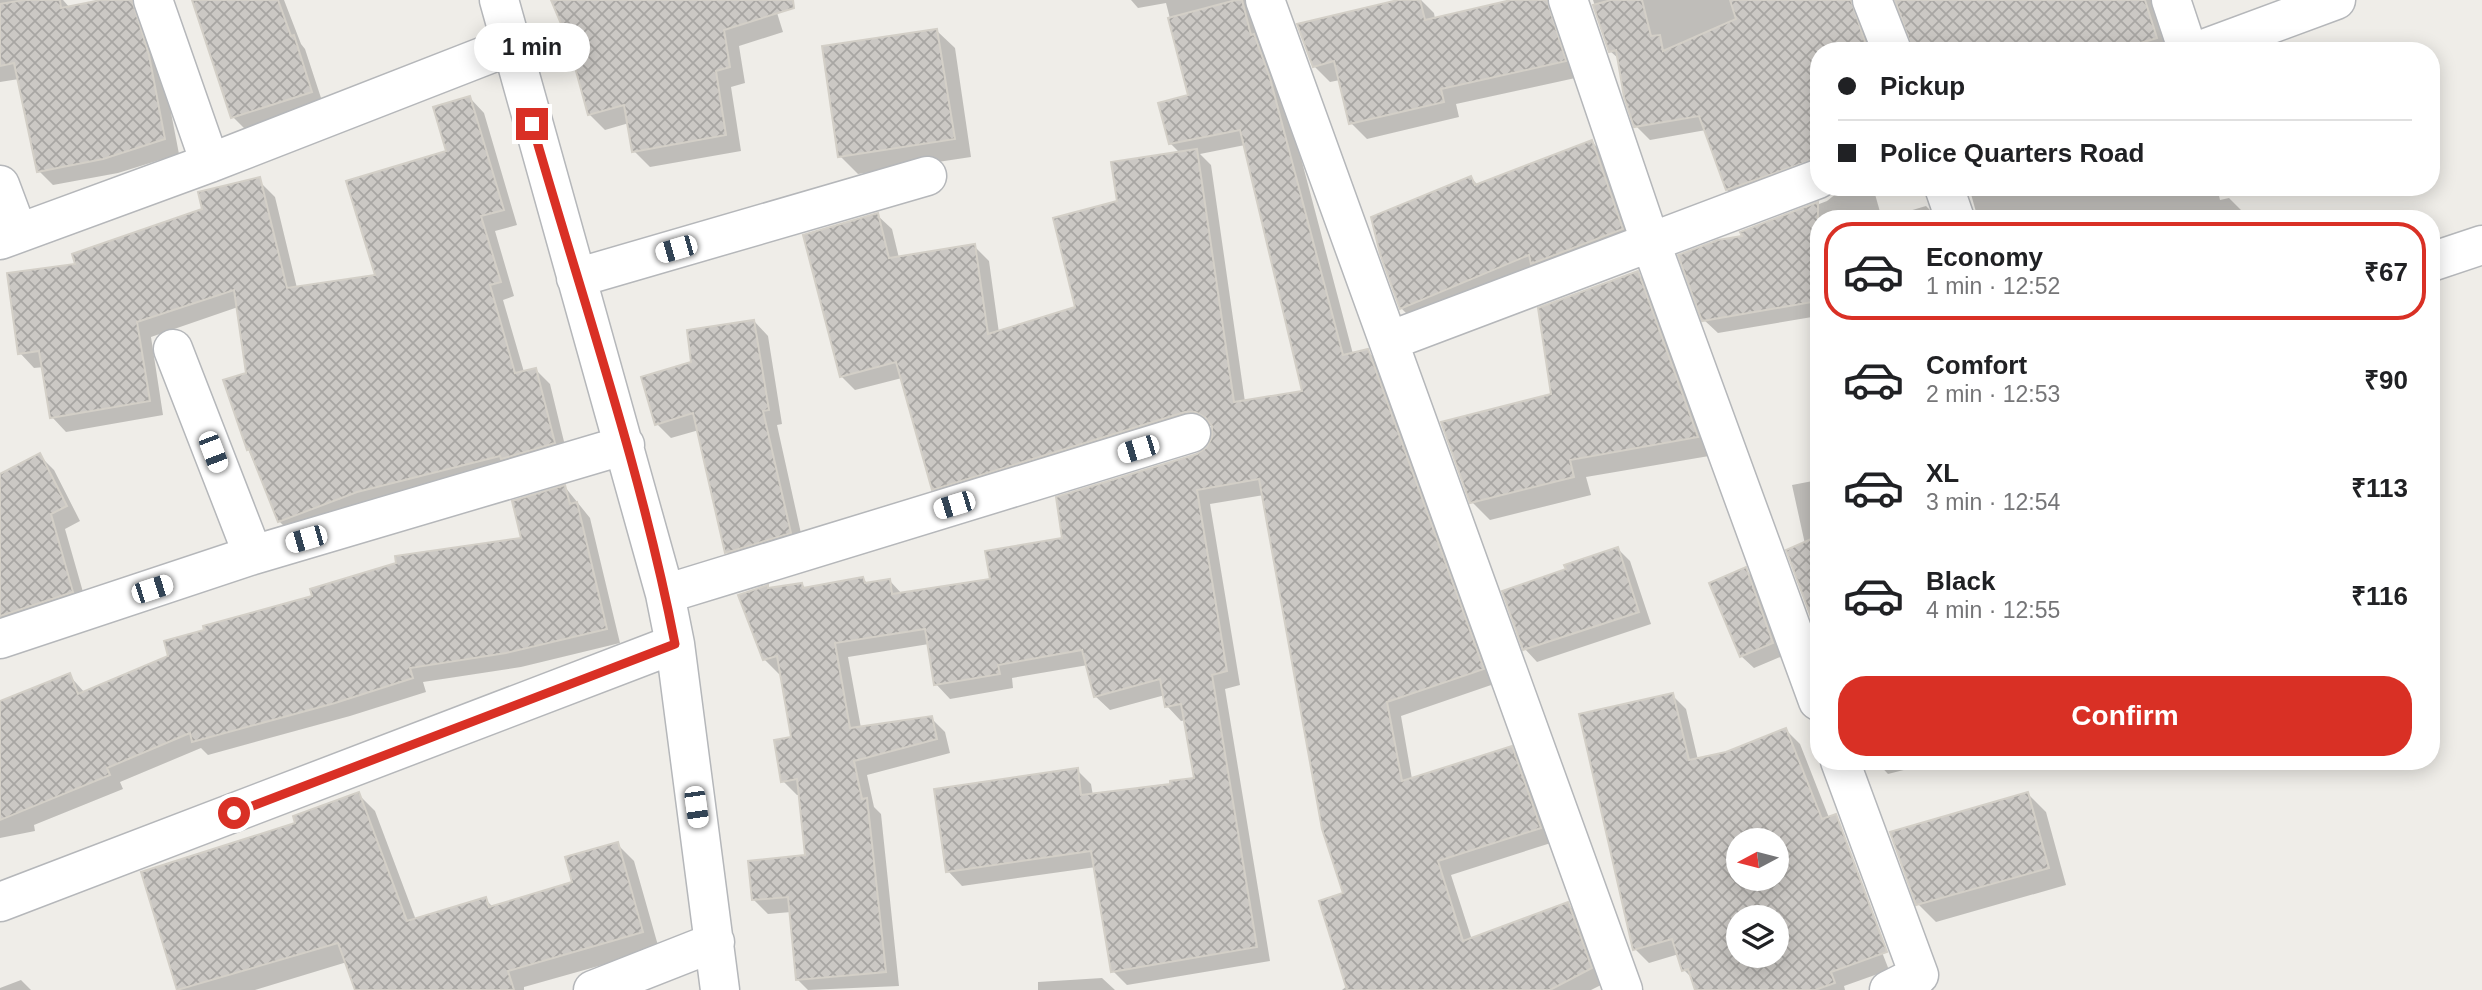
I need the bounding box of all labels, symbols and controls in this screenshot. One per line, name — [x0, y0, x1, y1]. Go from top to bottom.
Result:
callout: 1 min — [474, 23, 590, 72]
text: 1 min — [502, 34, 562, 60]
text: Pickup — [1880, 71, 1965, 101]
route end — [516, 108, 548, 140]
text: Police Quarters Road — [1880, 138, 2144, 168]
car — [653, 233, 700, 265]
icon: car — [1842, 240, 1905, 303]
text: Economy — [1926, 242, 2043, 272]
text: ₹67 — [2364, 257, 2408, 287]
text: 1 min · 12:52 — [1926, 273, 2060, 299]
icon: car — [1842, 348, 1905, 411]
text: Comfort — [1926, 350, 2027, 380]
text: ₹90 — [2364, 365, 2408, 395]
text: 2 min · 12:53 — [1926, 381, 2060, 407]
car — [196, 429, 231, 475]
car — [1115, 433, 1162, 465]
icon: car — [1842, 456, 1905, 519]
text: XL — [1926, 458, 1959, 488]
text: ₹113 — [2351, 473, 2408, 503]
car — [931, 489, 978, 521]
text: 3 min · 12:54 — [1926, 489, 2060, 515]
car — [283, 523, 330, 555]
icon: car — [1842, 564, 1905, 627]
text: Black — [1926, 566, 1995, 596]
car — [129, 573, 176, 605]
text: ₹116 — [2351, 581, 2408, 611]
text: 4 min · 12:55 — [1926, 597, 2060, 623]
button: Confirm — [1838, 676, 2412, 756]
car — [683, 785, 710, 829]
route start — [218, 797, 250, 829]
north arrow — [1726, 828, 1788, 891]
map controls — [1726, 828, 1789, 968]
button: layers — [1726, 905, 1789, 968]

